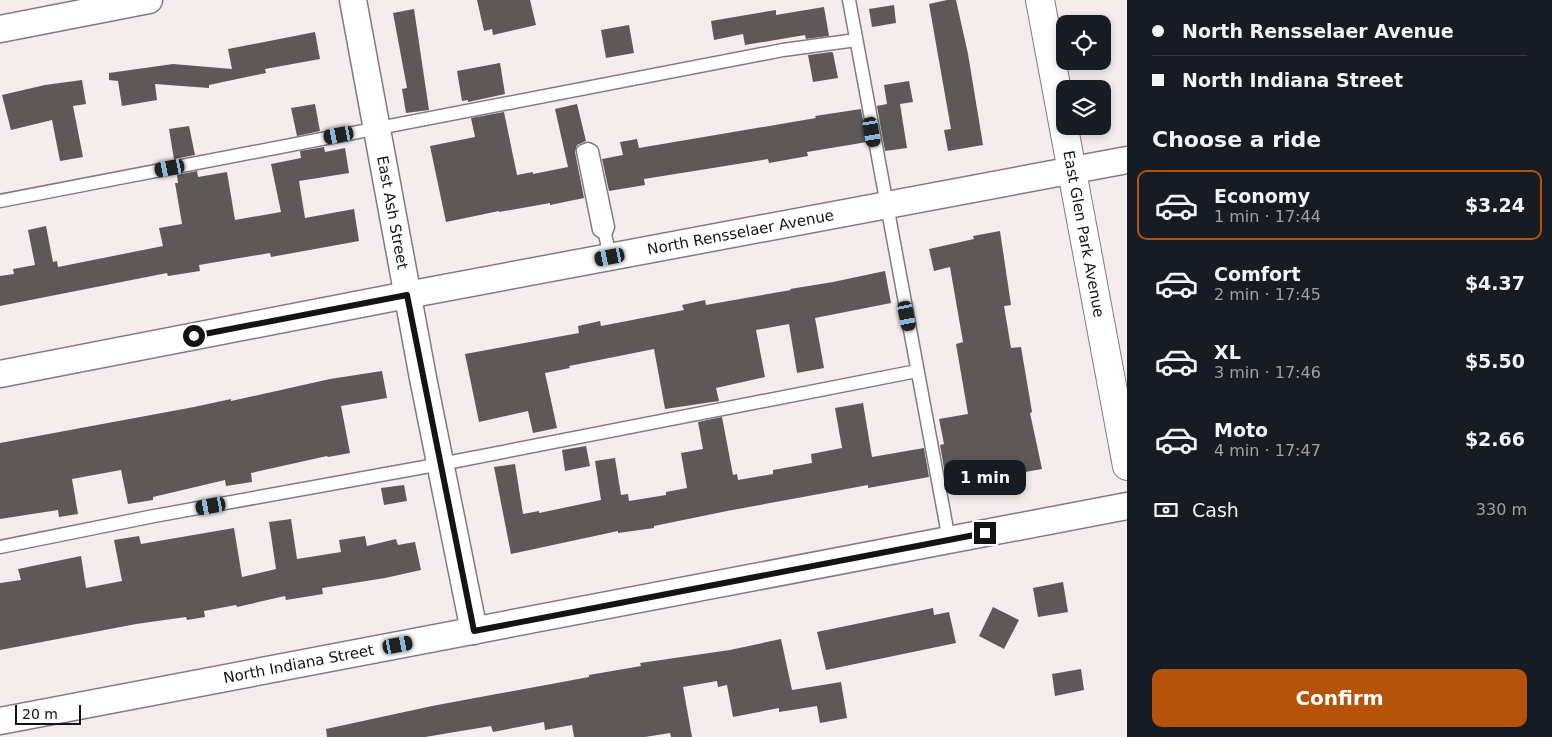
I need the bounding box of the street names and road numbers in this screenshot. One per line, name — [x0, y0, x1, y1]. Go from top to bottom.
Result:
street label: East Glen Park Avenue — [1059, 149, 1108, 319]
street label: East Ash Street — [373, 154, 412, 271]
street label: North Rensselaer Avenue — [646, 206, 835, 259]
street label: North Indiana Street — [222, 641, 375, 687]

